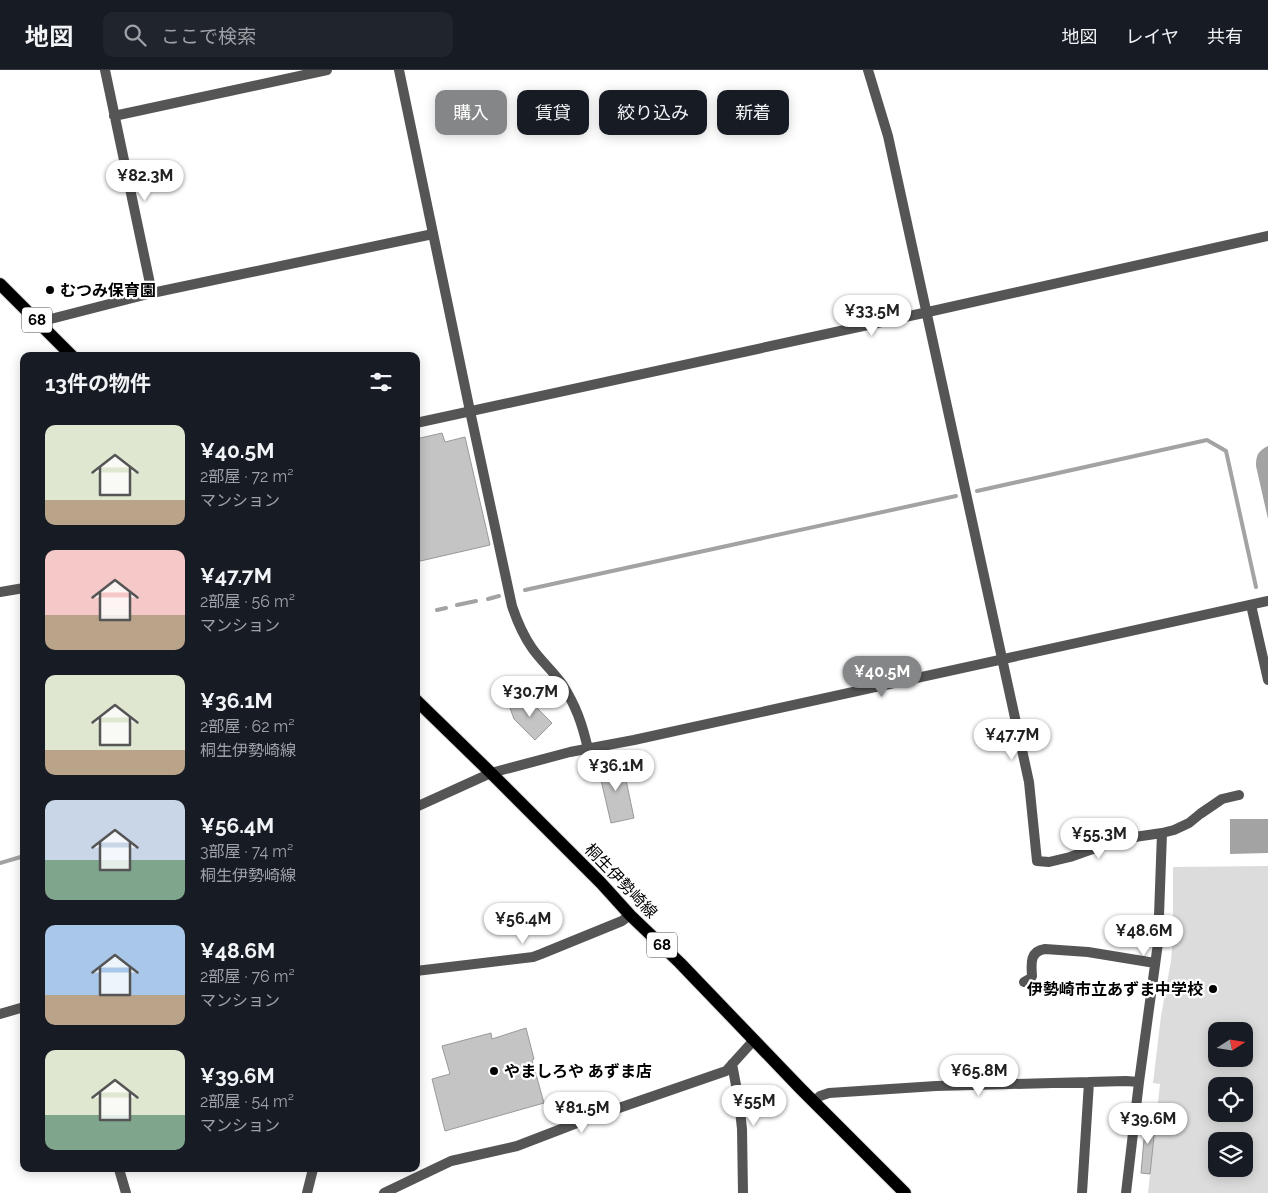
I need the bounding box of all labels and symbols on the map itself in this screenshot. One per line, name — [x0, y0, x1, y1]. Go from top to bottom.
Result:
pin: ¥82.3M — [104, 160, 186, 202]
place label: むつみ保育園 — [60, 281, 156, 300]
marker: むつみ保育園 — [44, 284, 56, 296]
pin: ¥33.5M — [831, 294, 913, 337]
road number: 68 — [22, 308, 52, 332]
pin: ¥40.5M — [841, 656, 923, 698]
pin: ¥30.7M — [489, 676, 571, 718]
pin: ¥47.7M — [971, 718, 1053, 761]
pin: ¥36.1M — [575, 750, 657, 792]
pin: ¥55.3M — [1058, 818, 1140, 860]
street label: 桐生伊勢崎線 — [581, 840, 661, 922]
pin: ¥56.4M — [482, 902, 564, 945]
pin: ¥48.6M — [1103, 914, 1185, 957]
road number: 68 — [647, 932, 677, 958]
place label: 伊勢崎市立あずま中学校 — [1026, 980, 1203, 999]
marker: 伊勢崎市立あずま中学校 — [1207, 983, 1219, 995]
north arrow — [1208, 1022, 1252, 1068]
pin: ¥65.8M — [938, 1054, 1020, 1097]
place label: やましろや あずま店 — [504, 1062, 652, 1081]
marker: やましろや あずま店 — [488, 1065, 500, 1077]
pin: ¥55M — [724, 1084, 784, 1127]
pin: ¥81.5M — [541, 1092, 623, 1134]
pin: ¥39.6M — [1107, 1102, 1189, 1145]

